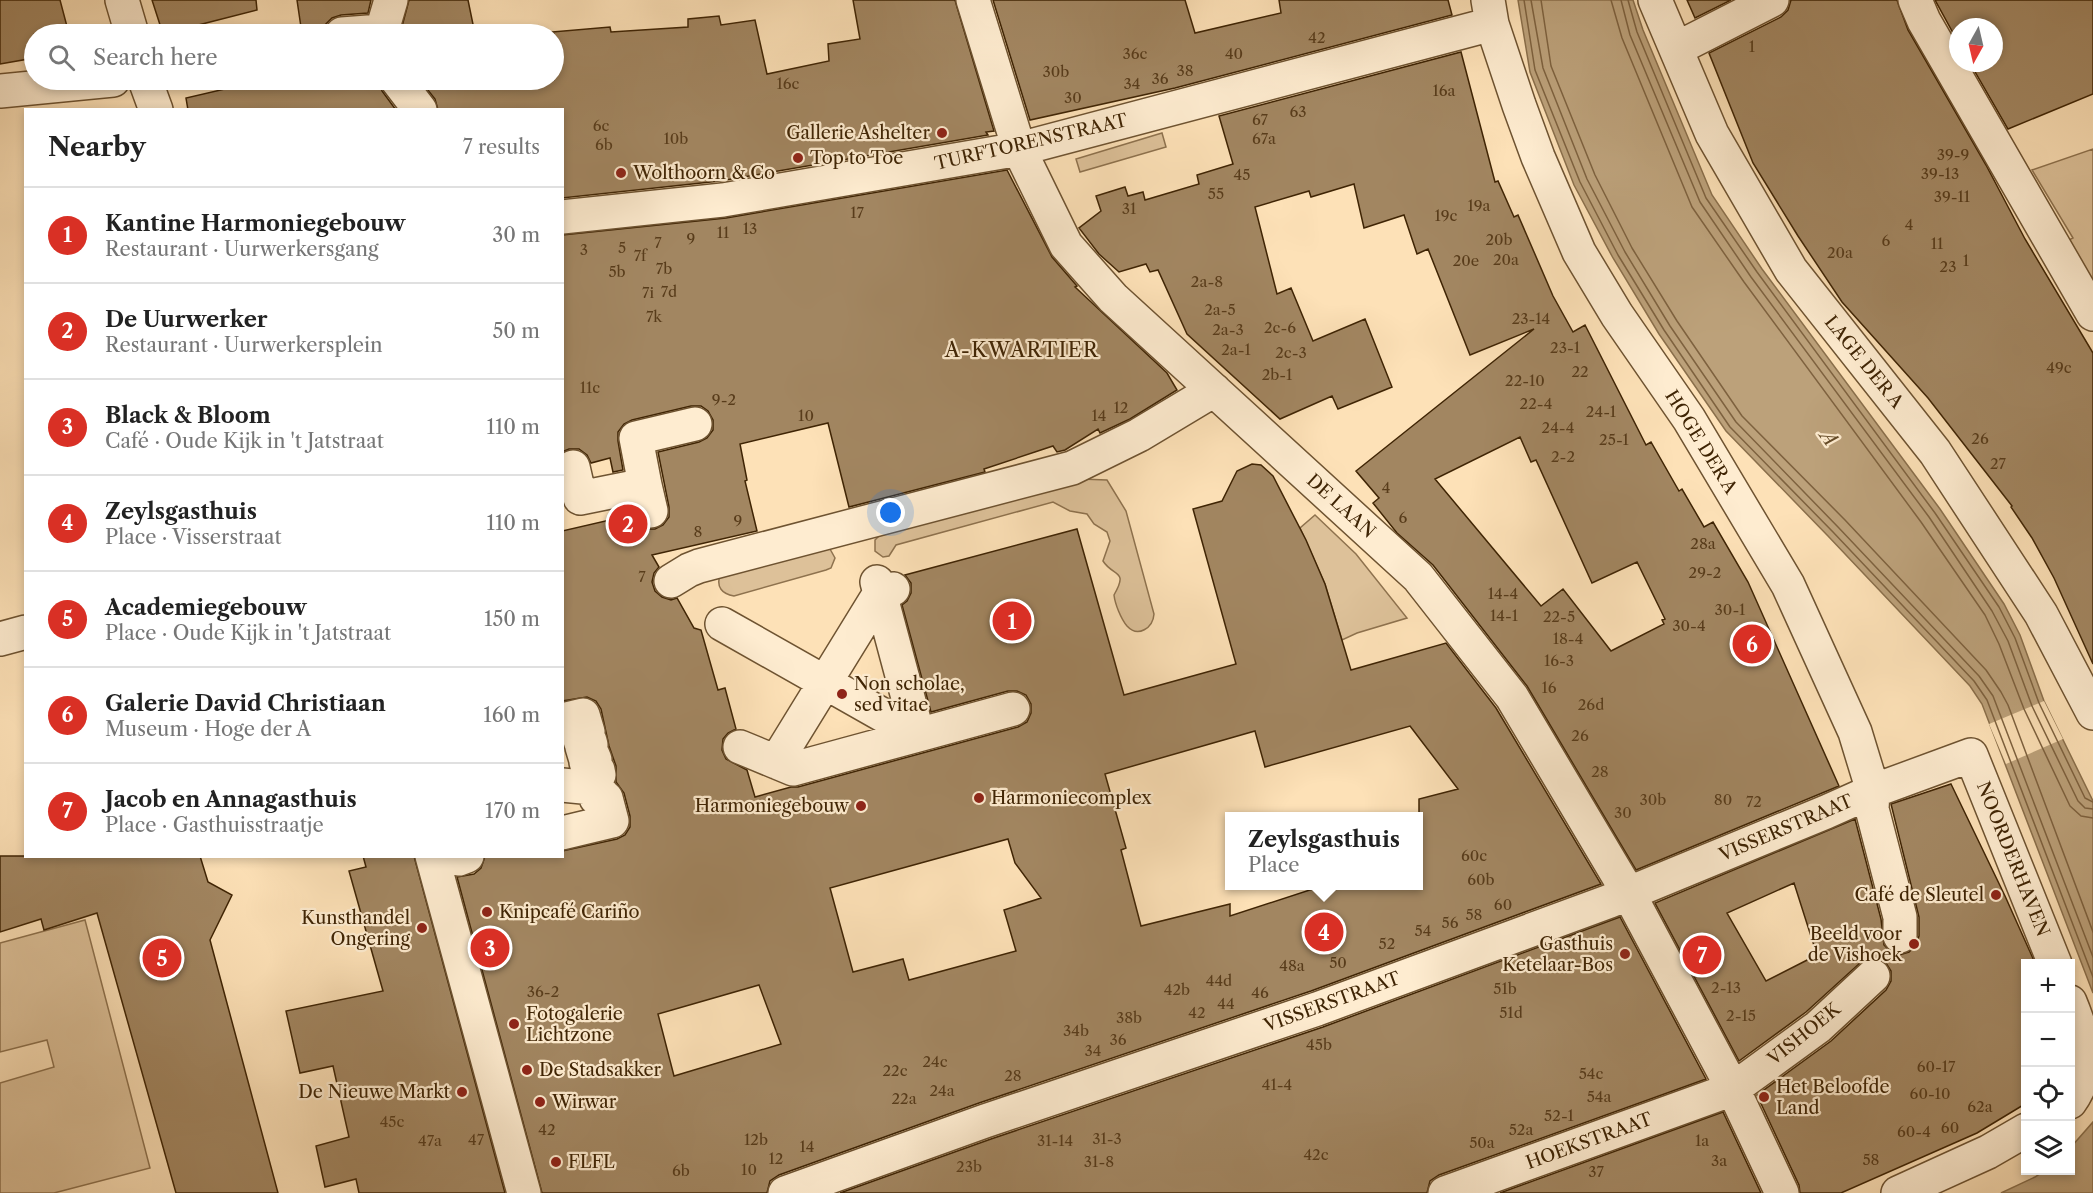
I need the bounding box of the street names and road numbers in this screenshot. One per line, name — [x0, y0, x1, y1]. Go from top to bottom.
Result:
street label: TURFTORENSTRAAT — [932, 109, 1130, 175]
street label: LAGE DER A — [1820, 311, 1908, 413]
street label: HOGE DER A — [1660, 386, 1742, 499]
street label: DE LAAN — [1302, 469, 1380, 543]
street label: NOORDERHAVEN — [1972, 778, 2054, 940]
street label: VISSERSTRAAT — [1715, 790, 1857, 866]
street label: VISSERSTRAAT — [1260, 967, 1403, 1037]
street label: VISHOEK — [1763, 997, 1845, 1071]
street label: HOEKSTRAAT — [1523, 1108, 1656, 1174]

